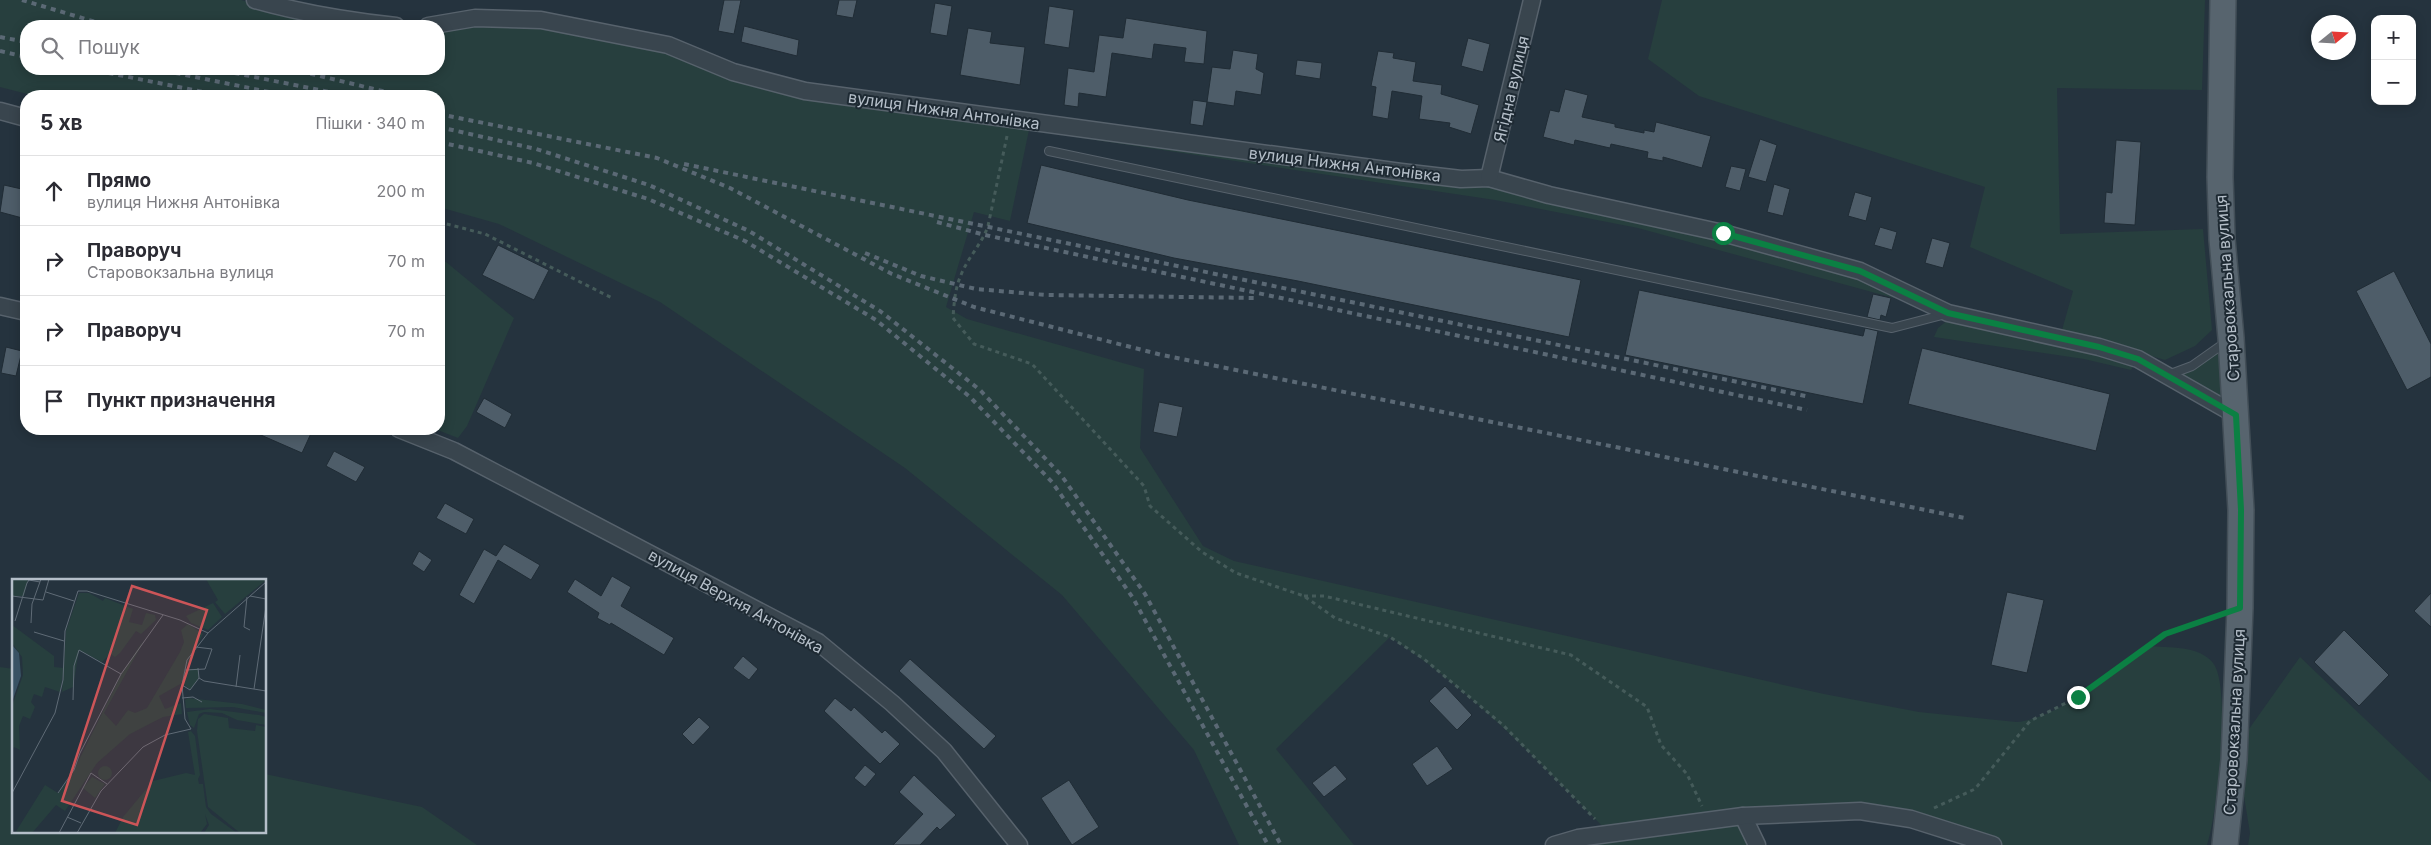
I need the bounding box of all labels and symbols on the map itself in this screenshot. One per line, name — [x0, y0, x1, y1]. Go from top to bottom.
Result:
north arrow — [2311, 15, 2356, 60]
street label: Ягідна вулиця — [1489, 34, 1533, 144]
street label: вулиця Нижня Антонівка — [847, 87, 1041, 133]
street label: вулиця Нижня Антонівка — [1248, 142, 1442, 186]
street label: Старовокзальна вулиця — [2211, 194, 2243, 382]
route start — [1712, 222, 1735, 245]
street label: вулиця Верхня Антонівка — [645, 545, 827, 657]
inset map — [12, 579, 266, 832]
street label: Старовокзальна вулиця — [2219, 628, 2249, 816]
route end — [2067, 686, 2090, 709]

